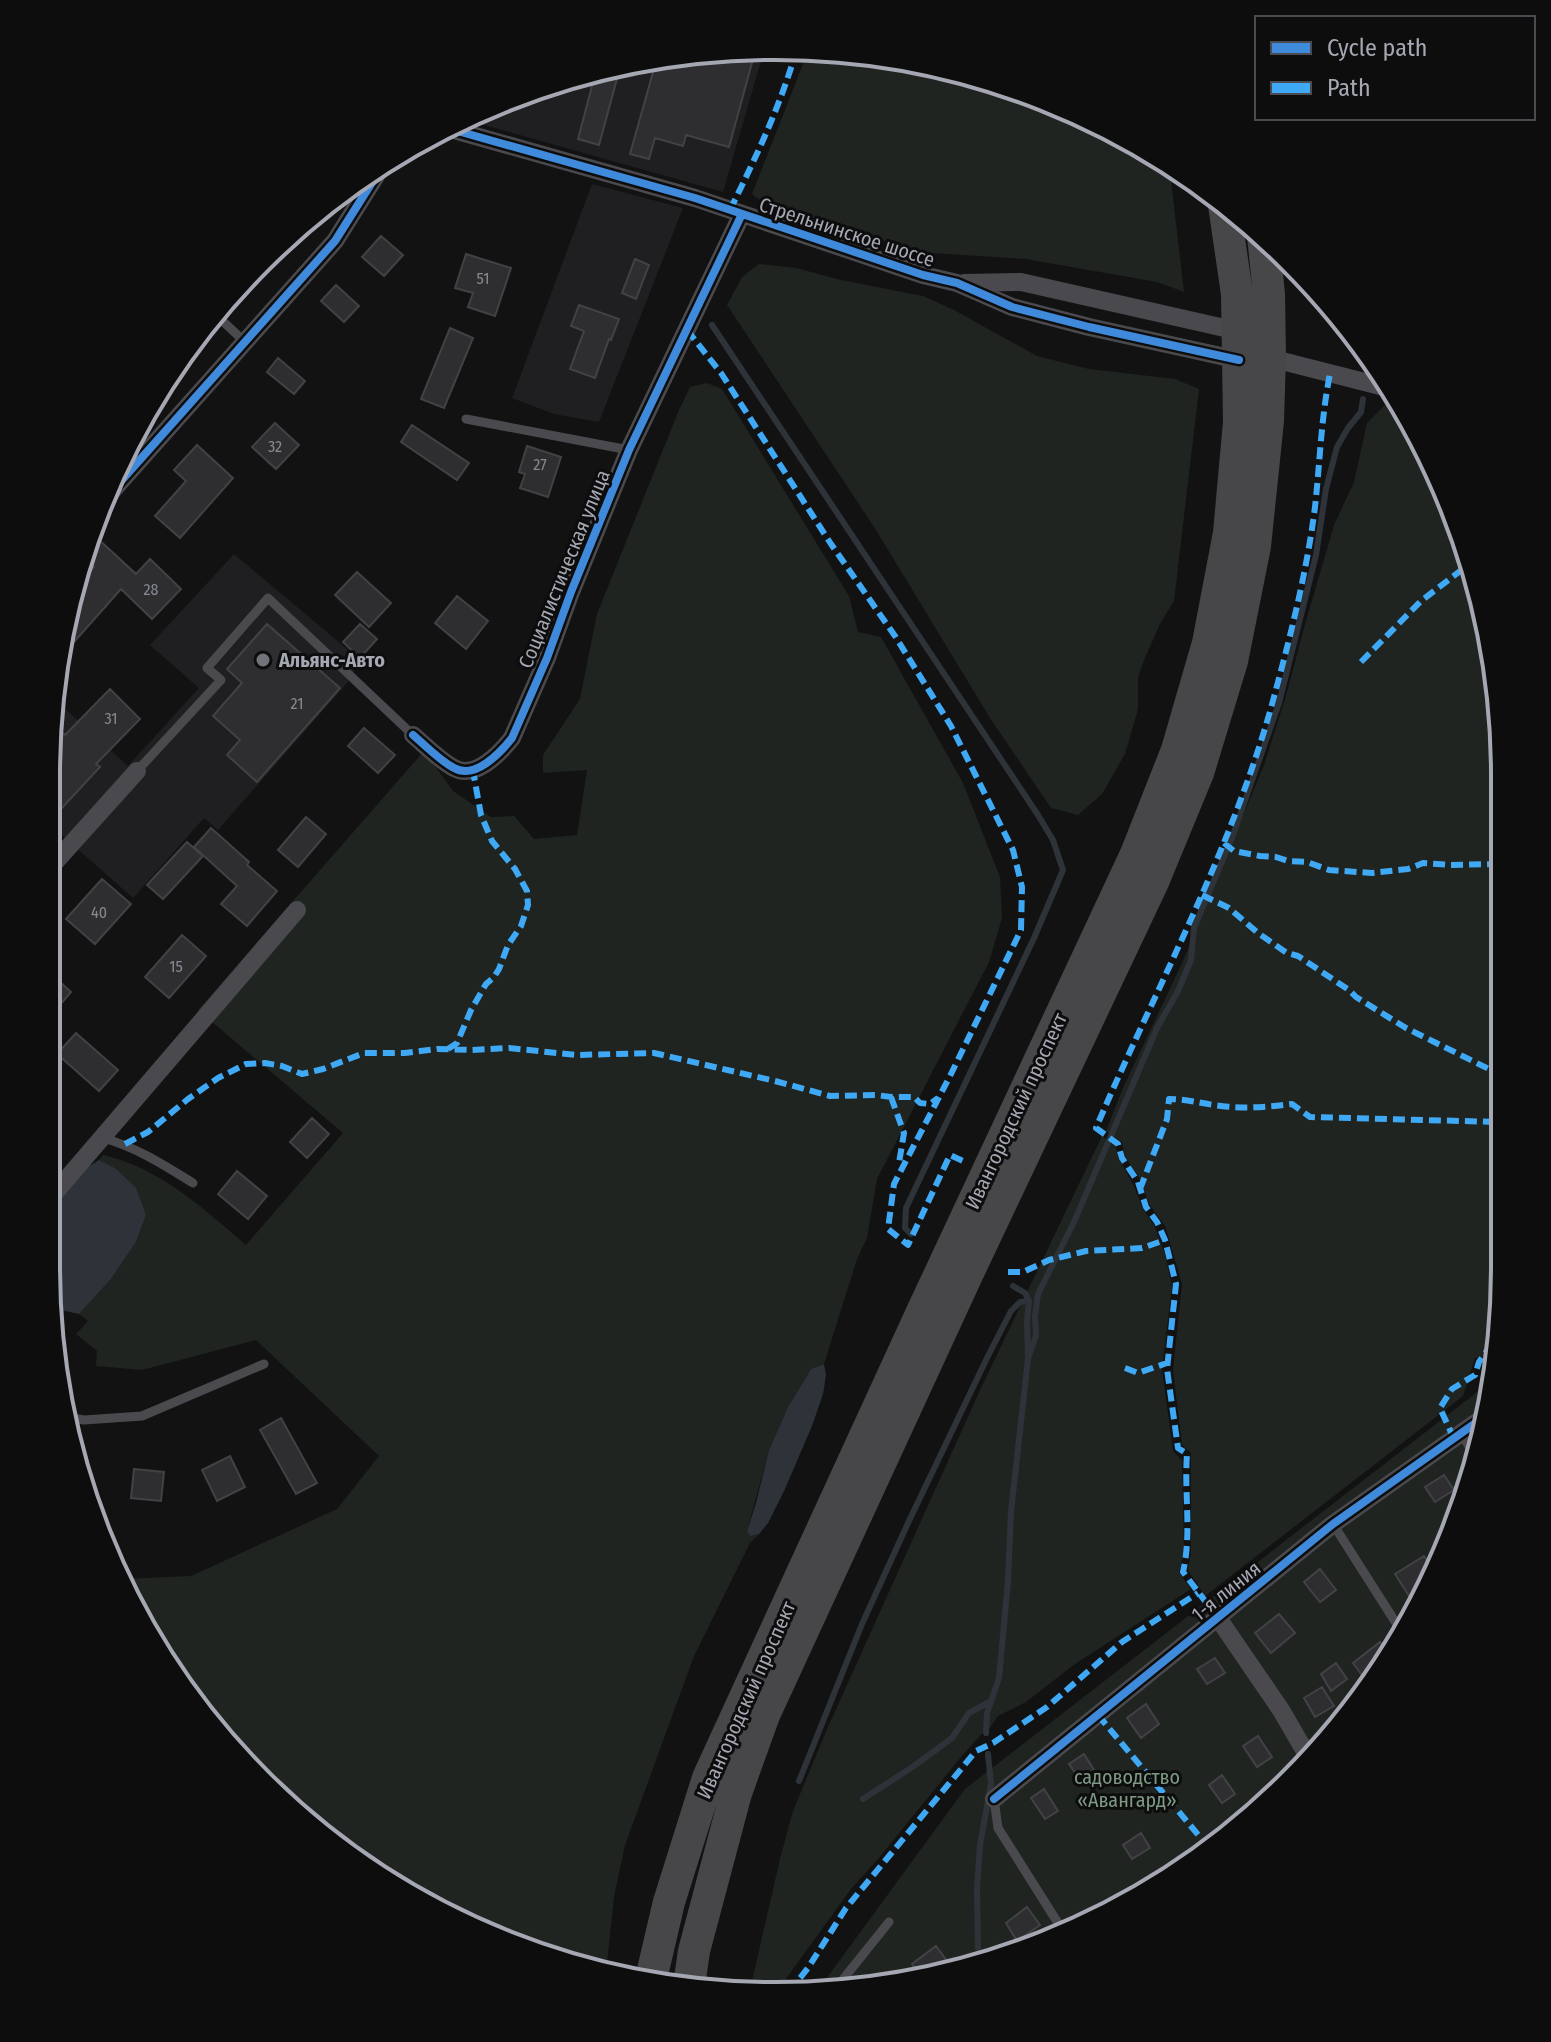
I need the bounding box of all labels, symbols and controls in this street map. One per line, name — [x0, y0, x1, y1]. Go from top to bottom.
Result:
legend — [1255, 16, 1535, 120]
text: Cycle path — [1327, 34, 1427, 62]
text: Path — [1327, 74, 1371, 102]
street label: Стрельнинское шоссе — [756, 192, 938, 272]
house number: 51 — [477, 269, 489, 288]
house number: 32 — [268, 437, 282, 456]
house number: 27 — [533, 455, 547, 474]
street label: Социалистическая улица — [513, 466, 615, 672]
house number: 28 — [143, 580, 159, 599]
place label: Альянс-Авто — [278, 648, 385, 672]
marker: Альянс-Авто — [254, 651, 272, 669]
house number: 21 — [291, 694, 303, 713]
house number: 31 — [104, 709, 118, 728]
house number: 40 — [91, 903, 107, 922]
house number: 15 — [169, 957, 183, 976]
street label: Ивангородский проспект — [960, 1008, 1072, 1213]
street label: 1-я линия — [1187, 1556, 1265, 1626]
street label: Ивангородский проспект — [692, 1597, 801, 1802]
park label: садоводство «Авангард» — [1074, 1765, 1180, 1812]

